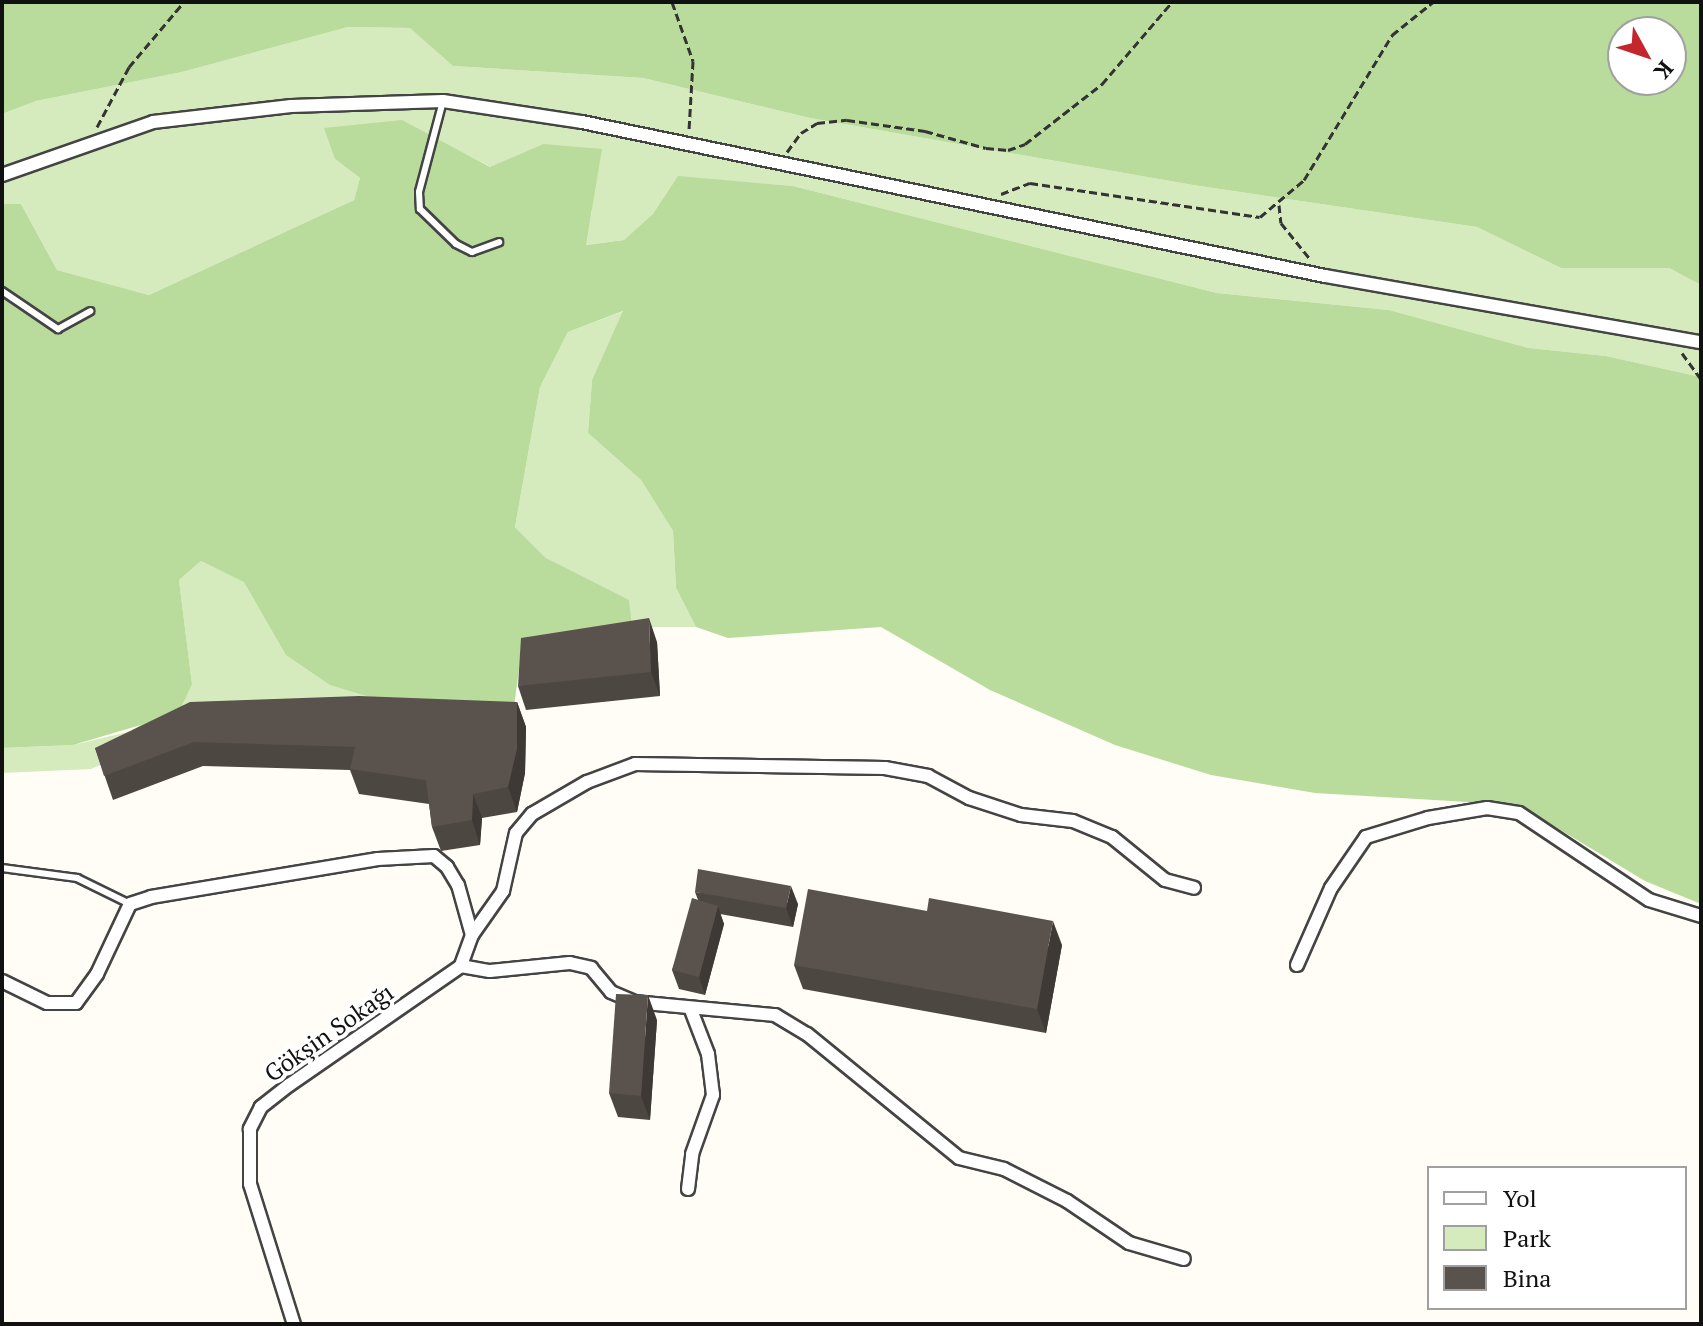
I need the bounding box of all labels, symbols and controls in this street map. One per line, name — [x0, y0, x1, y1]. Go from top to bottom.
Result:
north arrow — [1607, 16, 1687, 96]
text: K — [1648, 55, 1680, 86]
street label: Gökşin Sokağı — [259, 978, 399, 1088]
legend — [1427, 1166, 1687, 1310]
text: Yol — [1503, 1182, 1537, 1214]
text: Park — [1503, 1222, 1551, 1254]
text: Bina — [1503, 1262, 1551, 1294]

